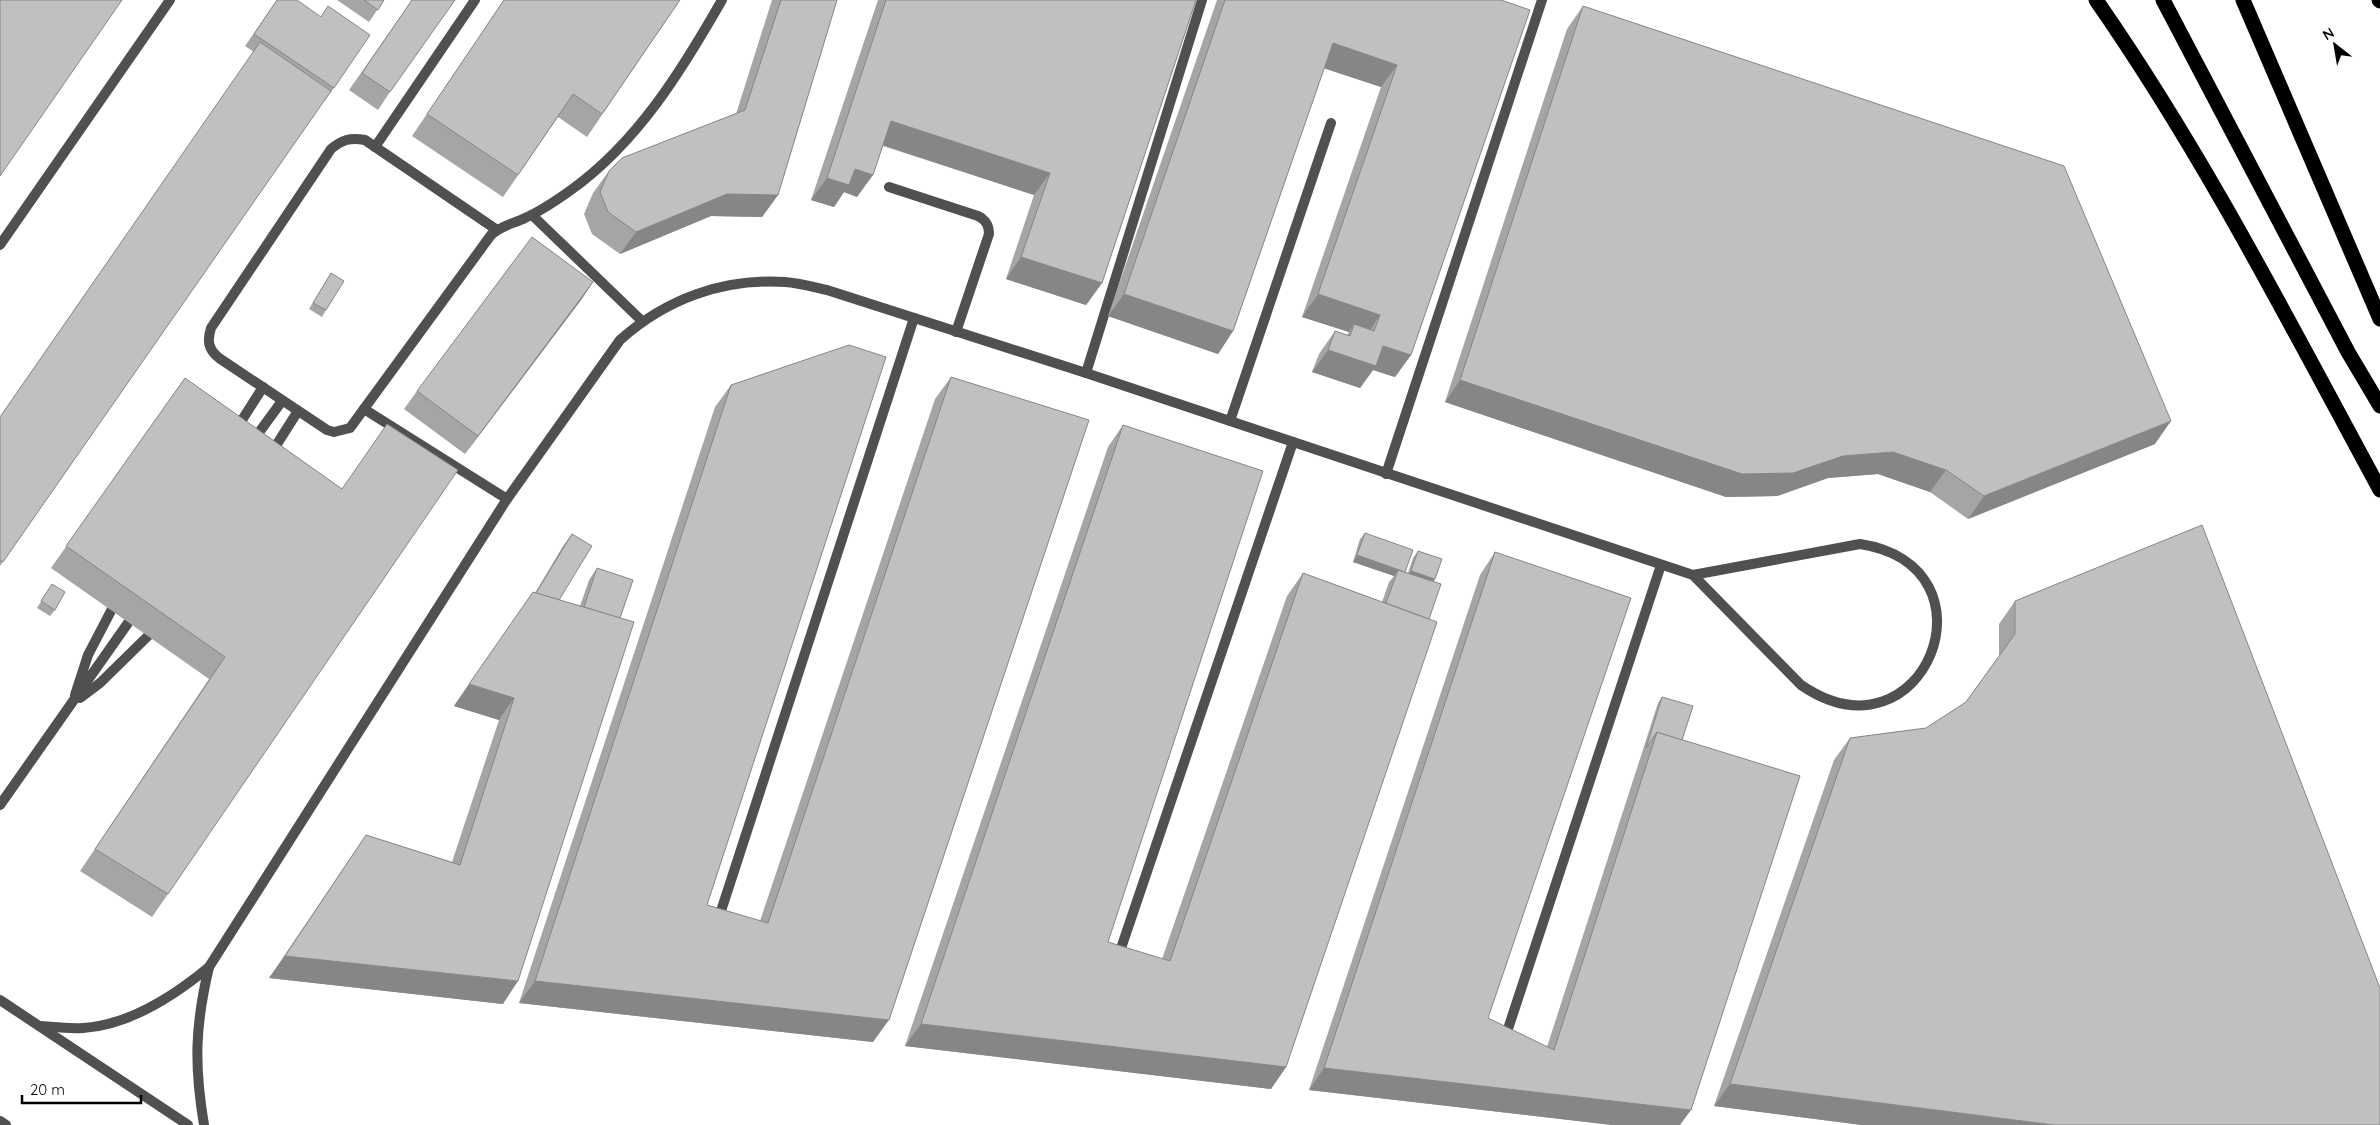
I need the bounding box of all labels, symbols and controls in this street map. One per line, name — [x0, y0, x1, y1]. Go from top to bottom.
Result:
north arrow — [2310, 20, 2360, 70]
text: N — [2319, 23, 2337, 44]
scale bar — [22, 1072, 141, 1104]
text: 20 m — [30, 1080, 65, 1099]

